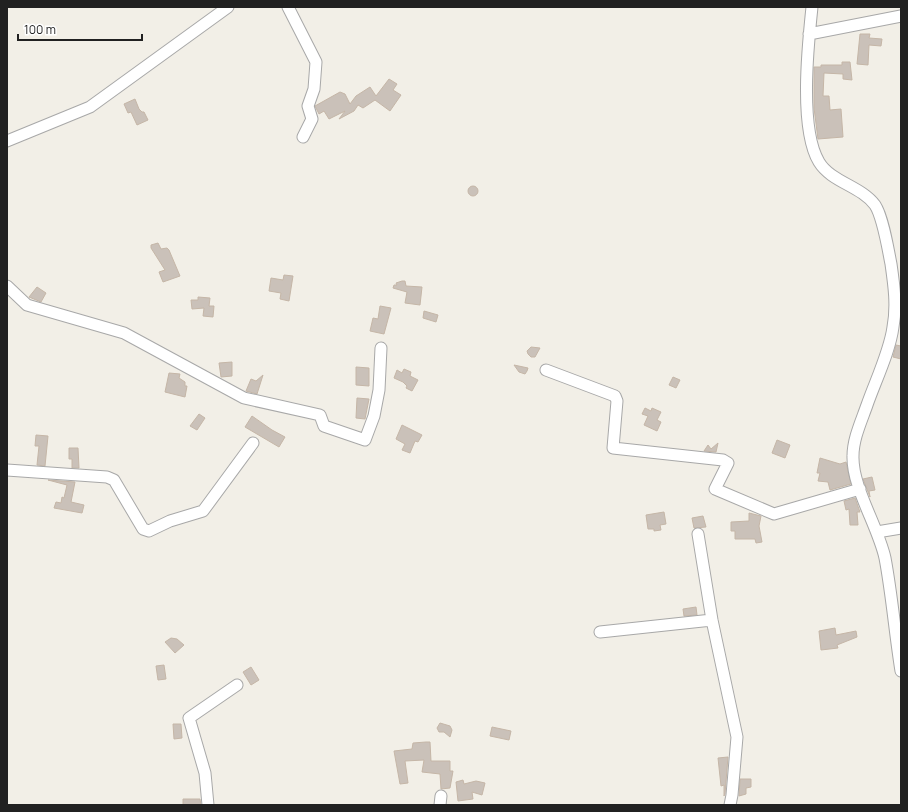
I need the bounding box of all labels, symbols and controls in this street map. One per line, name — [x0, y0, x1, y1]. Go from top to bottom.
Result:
scale bar — [18, 16, 142, 42]
text: 100 m — [24, 21, 56, 38]

